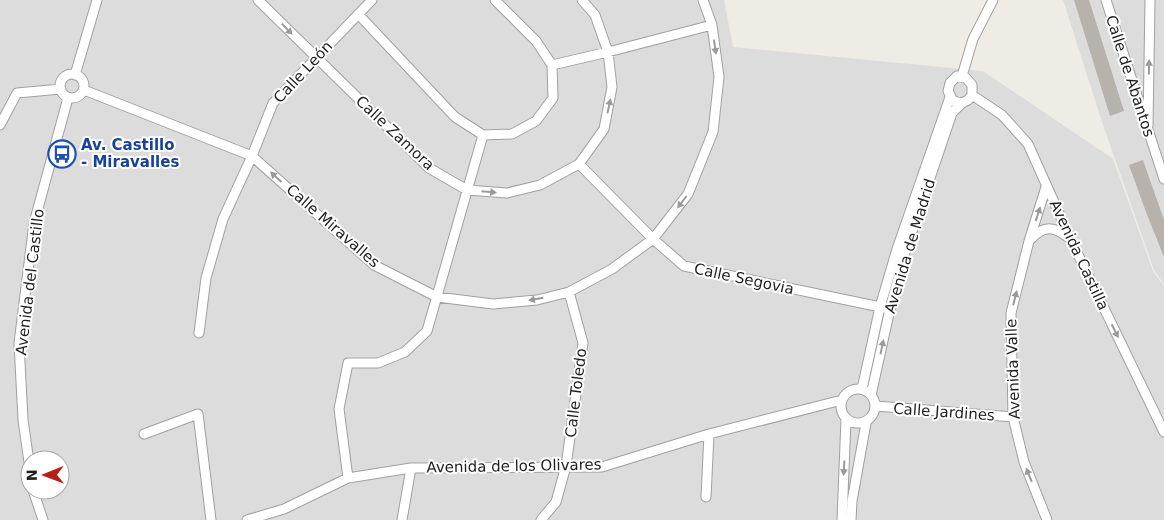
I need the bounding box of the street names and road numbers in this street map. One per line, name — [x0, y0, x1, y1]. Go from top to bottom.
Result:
street label: Calle de Abantos — [1102, 13, 1158, 139]
street label: Calle León — [270, 37, 336, 107]
street label: Calle Zamora — [352, 92, 438, 174]
street label: Avenida de Madrid — [881, 177, 939, 315]
street label: Calle Miravalles — [283, 181, 384, 272]
street label: Avenida Castilla — [1046, 197, 1112, 313]
street label: Avenida del Castillo — [12, 208, 48, 356]
street label: Calle Segovia — [692, 260, 796, 298]
street label: Avenida Valle — [1002, 318, 1024, 420]
street label: Calle Toledo — [562, 347, 590, 439]
street label: Calle Jardines — [893, 399, 996, 425]
street label: Avenida de los Olivares — [426, 455, 602, 477]

